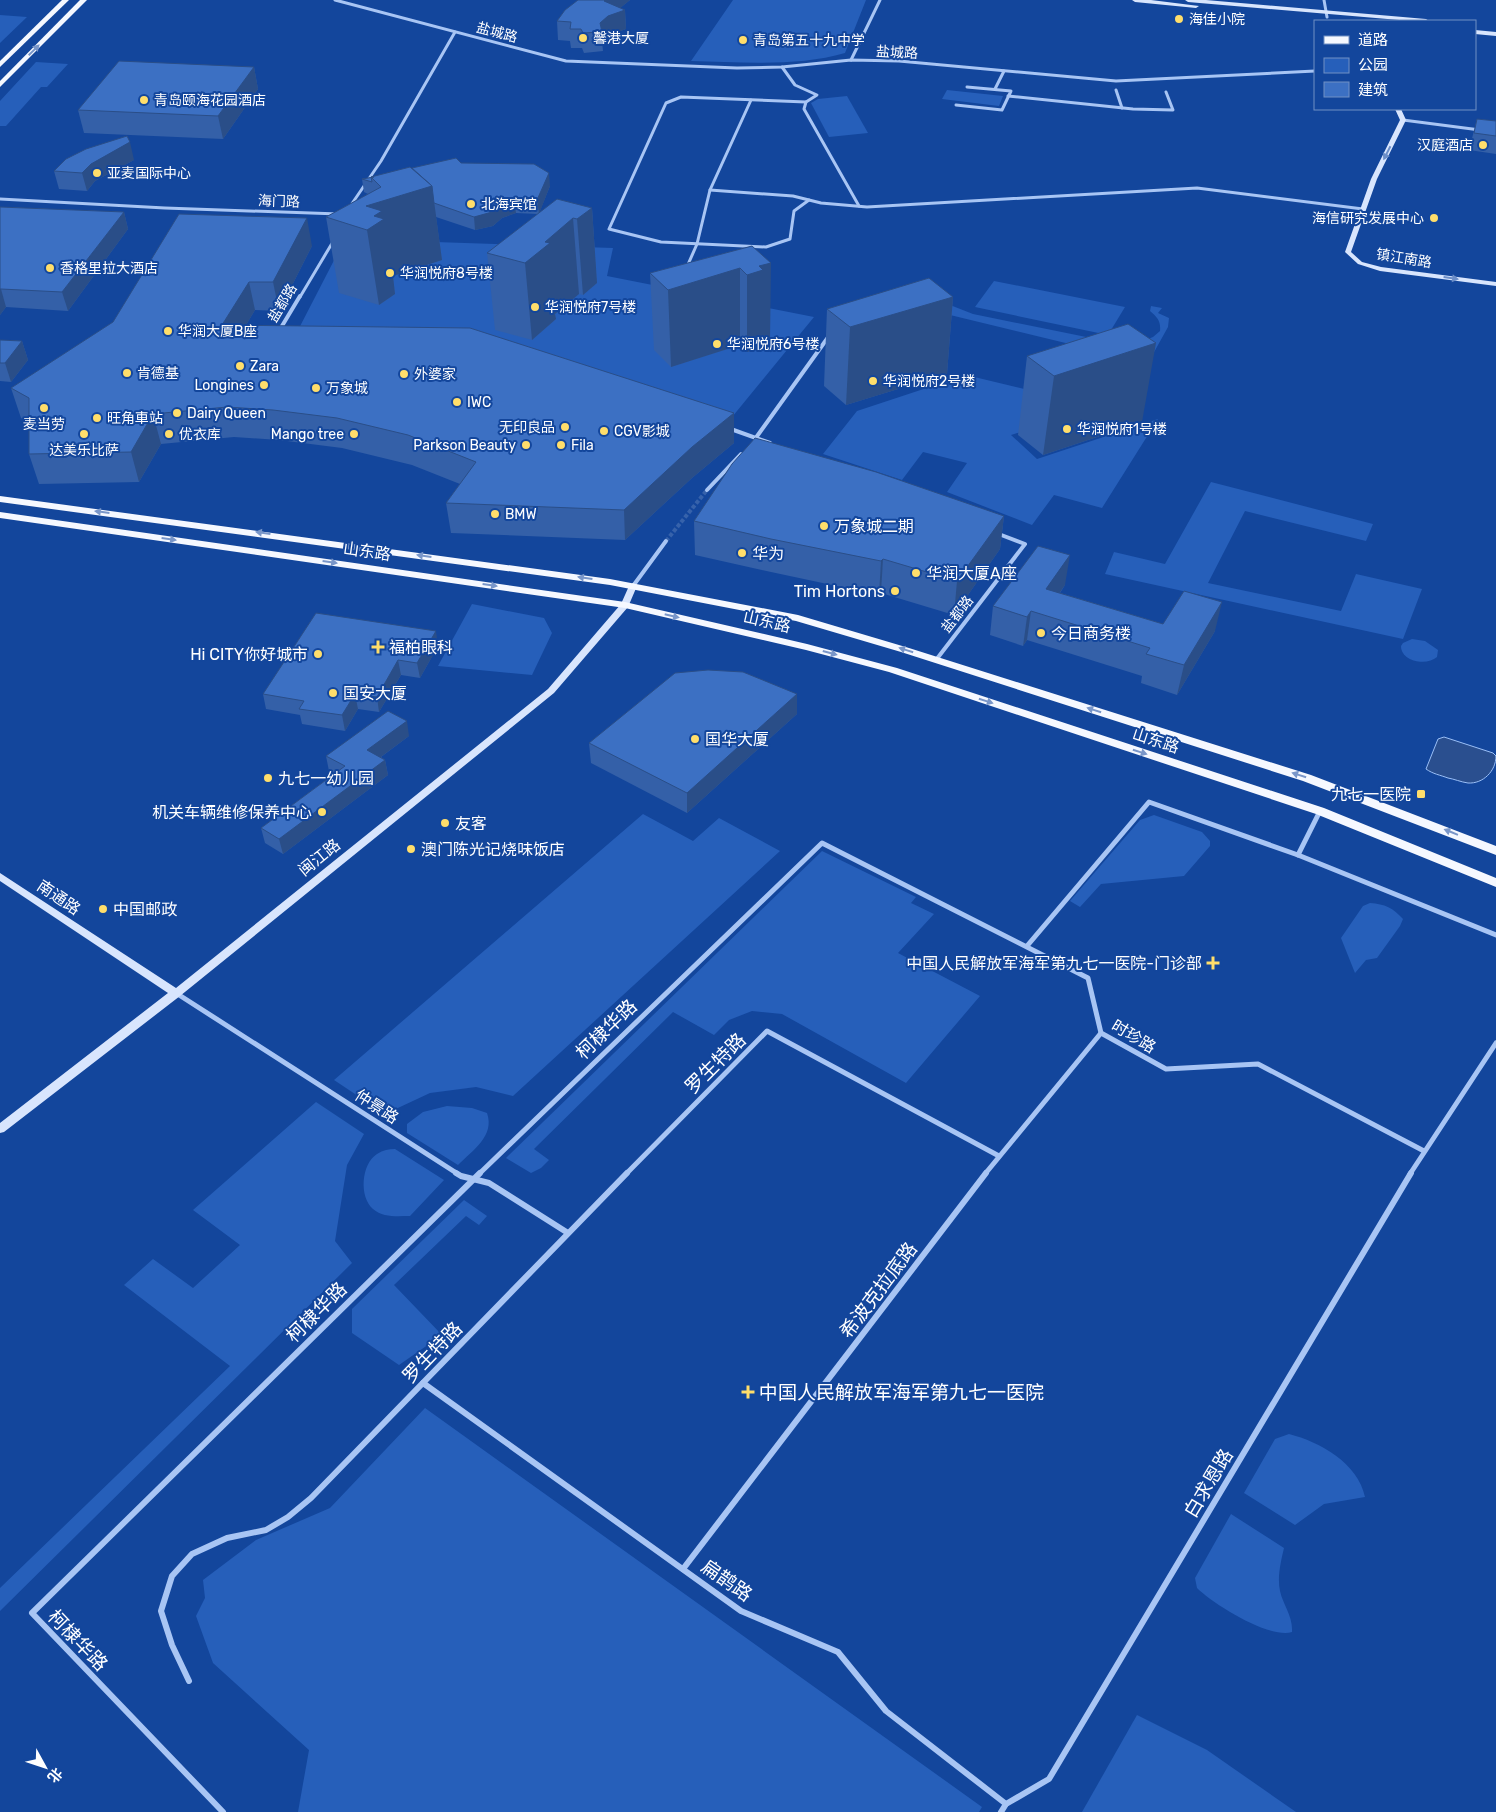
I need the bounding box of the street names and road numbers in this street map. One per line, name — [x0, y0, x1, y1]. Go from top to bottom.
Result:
street label: 盐城路 — [474, 19, 519, 46]
street label: 盐城路 — [876, 43, 918, 62]
street label: 海门路 — [258, 192, 300, 211]
street label: 镇江南路 — [1375, 246, 1433, 271]
street label: 盐都路 — [264, 281, 301, 326]
street label: 山东路 — [342, 539, 392, 564]
street label: 盐都路 — [938, 593, 977, 636]
street label: 山东路 — [741, 607, 792, 636]
street label: 山东路 — [1130, 724, 1182, 757]
street label: 闽江路 — [295, 835, 344, 880]
street label: 南通路 — [34, 876, 84, 919]
street label: 柯棣华路 — [571, 995, 642, 1064]
street label: 时珍路 — [1108, 1016, 1159, 1057]
street label: 罗生特路 — [680, 1028, 750, 1098]
street label: 仲景路 — [351, 1085, 402, 1127]
street label: 希波克拉底路 — [835, 1238, 922, 1343]
street label: 柯棣华路 — [281, 1277, 351, 1347]
street label: 罗生特路 — [398, 1317, 467, 1388]
street label: 白求恩路 — [1179, 1445, 1238, 1522]
street label: 扁鹊路 — [697, 1555, 757, 1606]
street label: 柯棣华路 — [43, 1605, 112, 1676]

